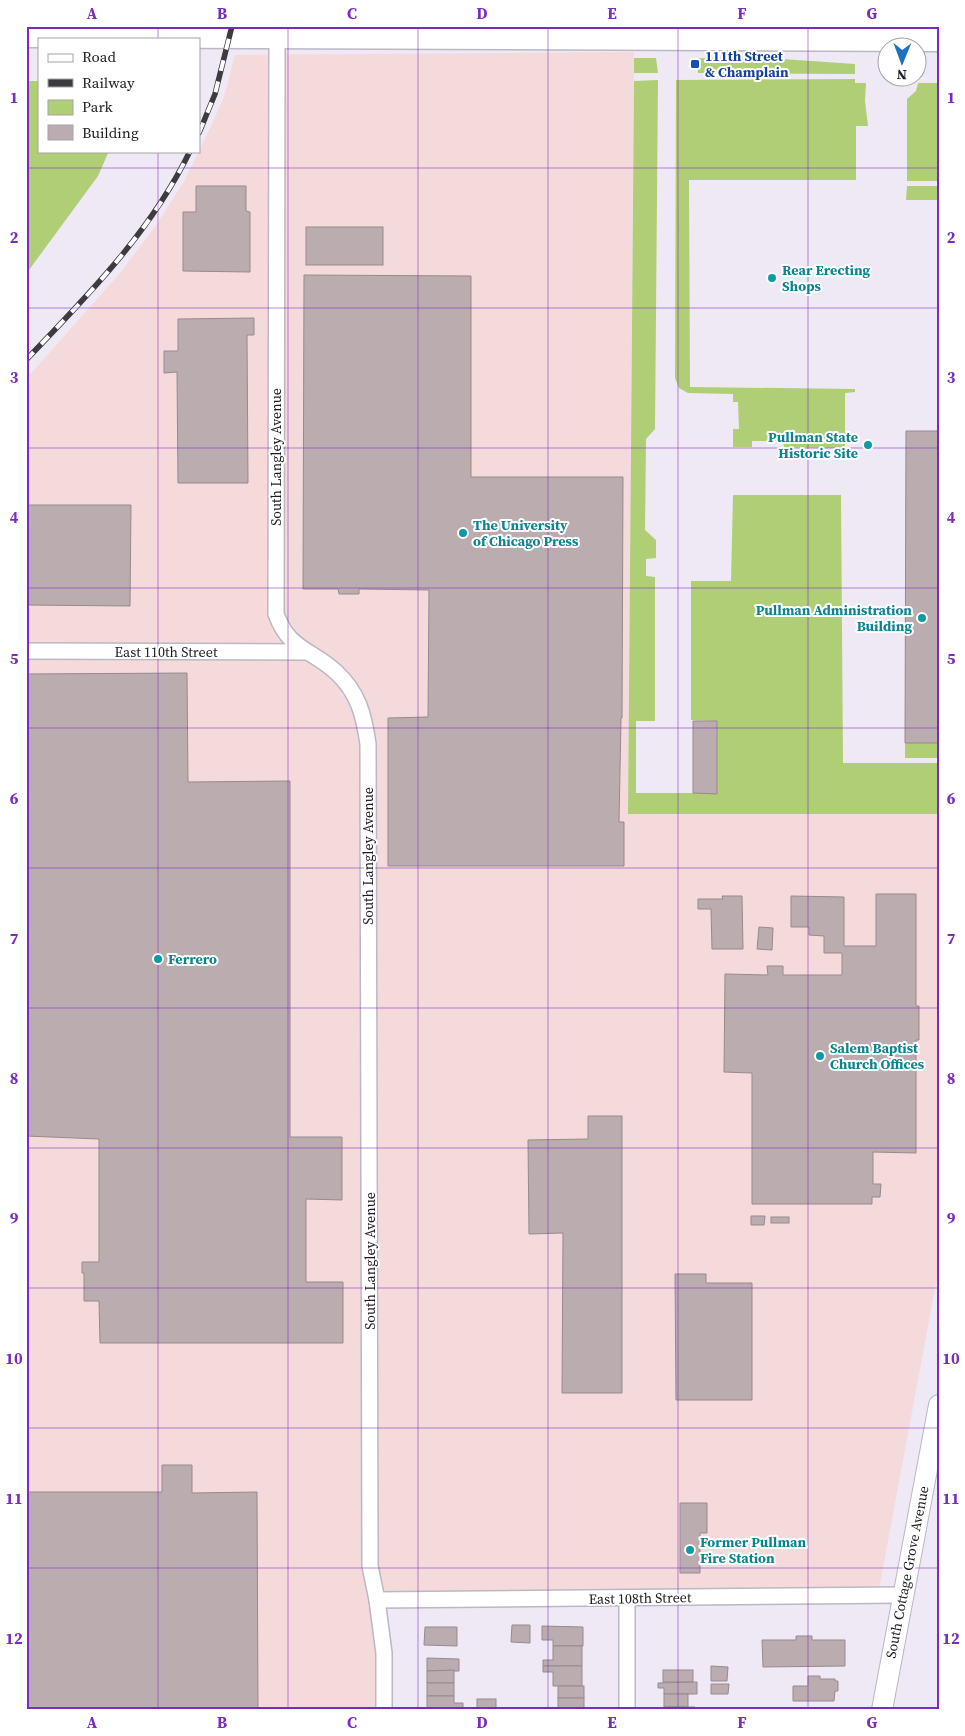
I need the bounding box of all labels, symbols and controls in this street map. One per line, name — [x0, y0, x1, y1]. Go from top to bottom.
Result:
text: A — [87, 2, 98, 24]
text: B — [217, 2, 228, 24]
text: C — [347, 2, 357, 24]
text: D — [476, 2, 488, 24]
text: E — [607, 2, 617, 24]
text: F — [737, 2, 747, 24]
text: G — [867, 2, 878, 24]
legend — [38, 38, 200, 152]
north arrow — [878, 38, 928, 88]
text: Road — [82, 46, 116, 67]
place label: 111th Street & Champlain — [705, 46, 789, 82]
marker: 111th Street & Champlain — [689, 58, 701, 70]
text: N — [896, 65, 907, 85]
text: Railway — [82, 72, 135, 93]
text: 1 — [10, 86, 18, 108]
text: 1 — [947, 86, 955, 108]
text: Park — [82, 96, 114, 117]
text: Building — [82, 122, 139, 143]
text: 2 — [10, 226, 19, 248]
text: 2 — [947, 226, 956, 248]
place label: Rear Erecting Shops — [782, 260, 871, 296]
marker: Rear Erecting Shops — [766, 272, 778, 284]
text: 3 — [10, 366, 19, 388]
text: 3 — [947, 366, 956, 388]
street label: South Langley Avenue — [266, 388, 286, 526]
place label: Pullman State Historic Site — [768, 427, 858, 463]
marker: Pullman State Historic Site — [862, 439, 874, 451]
text: 4 — [10, 506, 19, 528]
text: 4 — [947, 506, 956, 528]
place label: The University of Chicago Press — [473, 515, 579, 551]
marker: The University of Chicago Press — [457, 527, 469, 539]
place label: Pullman Administration Building — [756, 600, 912, 636]
marker: Pullman Administration Building — [916, 612, 928, 624]
street label: East 110th Street — [115, 642, 218, 662]
text: 5 — [10, 647, 19, 669]
text: 5 — [947, 647, 956, 669]
text: 6 — [10, 787, 19, 809]
street label: South Langley Avenue — [358, 787, 378, 925]
text: 6 — [947, 787, 956, 809]
text: 7 — [10, 927, 19, 949]
text: 7 — [947, 927, 956, 949]
place label: Ferrero — [168, 949, 217, 969]
marker: Ferrero — [152, 953, 164, 965]
place label: Salem Baptist Church Offices — [830, 1038, 925, 1074]
marker: Salem Baptist Church Offices — [814, 1050, 826, 1062]
text: 8 — [10, 1067, 18, 1089]
text: 8 — [947, 1067, 955, 1089]
street label: South Langley Avenue — [360, 1192, 380, 1330]
text: 9 — [10, 1207, 19, 1229]
text: 9 — [947, 1207, 956, 1229]
text: 10 — [5, 1347, 23, 1369]
text: 10 — [942, 1347, 960, 1369]
street label: South Cottage Grove Avenue — [880, 1484, 934, 1660]
text: 11 — [5, 1487, 23, 1509]
text: 11 — [942, 1487, 960, 1509]
place label: Former Pullman Fire Station — [700, 1532, 806, 1568]
marker: Former Pullman Fire Station — [684, 1544, 696, 1556]
street label: East 108th Street — [588, 1587, 692, 1609]
text: 12 — [5, 1627, 23, 1649]
text: 12 — [942, 1627, 960, 1649]
text: A — [87, 1711, 98, 1733]
text: B — [217, 1711, 228, 1733]
text: C — [347, 1711, 357, 1733]
text: D — [476, 1711, 488, 1733]
text: E — [607, 1711, 617, 1733]
text: F — [737, 1711, 747, 1733]
text: G — [867, 1711, 878, 1733]

